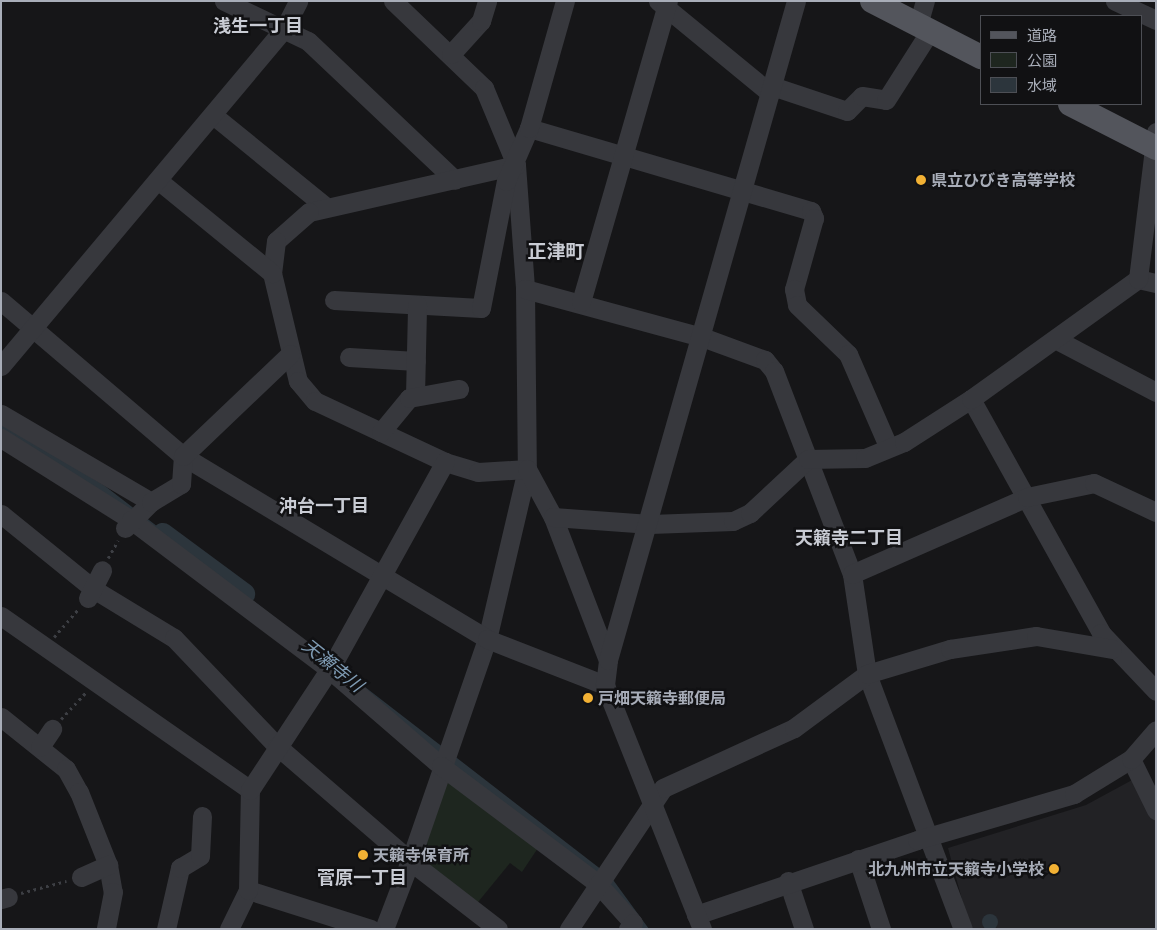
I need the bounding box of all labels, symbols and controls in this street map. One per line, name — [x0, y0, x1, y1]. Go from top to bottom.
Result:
district label: 浅生一丁目 — [213, 14, 303, 36]
legend — [980, 15, 1142, 105]
text: 道路 — [1027, 26, 1057, 44]
text: 公園 — [1027, 51, 1057, 69]
text: 水域 — [1027, 76, 1057, 94]
place label: 県立ひびき高等学校 — [931, 170, 1075, 190]
marker: 県立ひびき高等学校 — [915, 174, 927, 186]
district label: 正津町 — [528, 240, 584, 262]
district label: 沖台一丁目 — [279, 494, 369, 516]
district label: 天籟寺二丁目 — [795, 526, 903, 548]
water label: 天瀬寺川 — [298, 634, 368, 696]
place label: 戸畑天籟寺郵便局 — [598, 688, 726, 708]
marker: 戸畑天籟寺郵便局 — [582, 692, 594, 704]
place label: 天籟寺保育所 — [373, 845, 469, 865]
marker: 天籟寺保育所 — [357, 849, 369, 861]
place label: 北九州市立天籟寺小学校 — [868, 859, 1044, 879]
marker: 北九州市立天籟寺小学校 — [1048, 863, 1060, 875]
district label: 菅原一丁目 — [317, 866, 407, 888]

